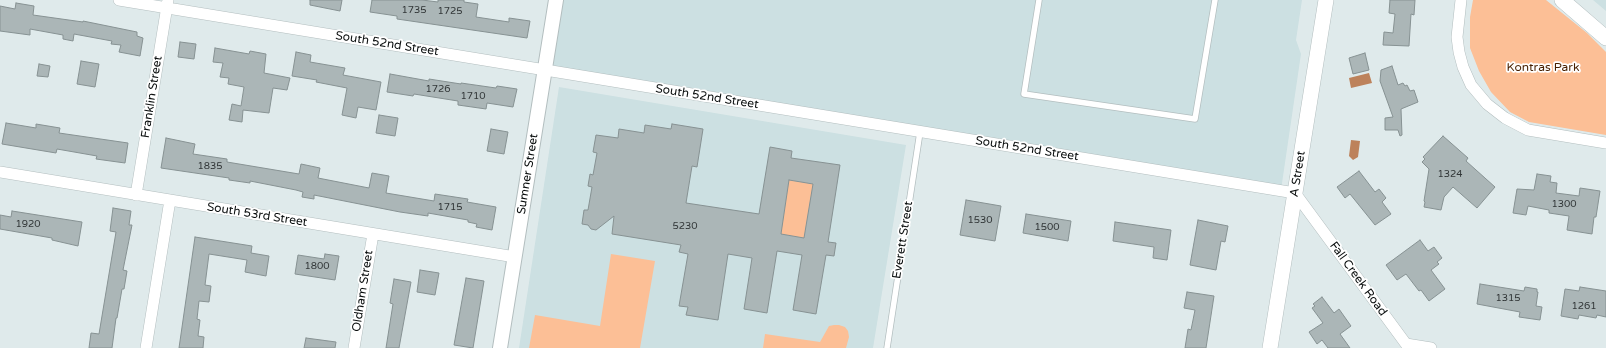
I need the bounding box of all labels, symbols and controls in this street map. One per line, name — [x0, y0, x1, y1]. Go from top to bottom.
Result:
house number: 1735 — [401, 4, 427, 16]
house number: 1725 — [437, 5, 463, 17]
street label: South 52nd Street — [334, 29, 440, 59]
street label: Franklin Street — [138, 55, 166, 139]
park label: Kontras Park — [1507, 61, 1579, 75]
street label: South 52nd Street — [654, 82, 760, 112]
house number: 1726 — [425, 83, 451, 95]
house number: 1710 — [460, 90, 486, 102]
street label: Sumner Street — [514, 133, 542, 215]
street label: South 52nd Street — [974, 134, 1080, 164]
street label: A Street — [1287, 150, 1309, 198]
house number: 1835 — [197, 160, 223, 172]
house number: 1324 — [1437, 168, 1463, 180]
house number: 1300 — [1551, 198, 1577, 210]
street label: South 53rd Street — [206, 200, 308, 230]
street label: Everett Street — [890, 200, 916, 280]
house number: 1715 — [437, 201, 463, 213]
house number: 1530 — [967, 214, 993, 226]
house number: 1920 — [15, 218, 41, 230]
house number: 5230 — [672, 220, 698, 232]
house number: 1500 — [1034, 221, 1060, 233]
street label: Fall Creek Road — [1326, 239, 1390, 319]
street label: Oldham Street — [349, 249, 377, 333]
house number: 1800 — [304, 260, 330, 272]
house number: 1315 — [1495, 292, 1521, 304]
house number: 1261 — [1571, 300, 1597, 312]

